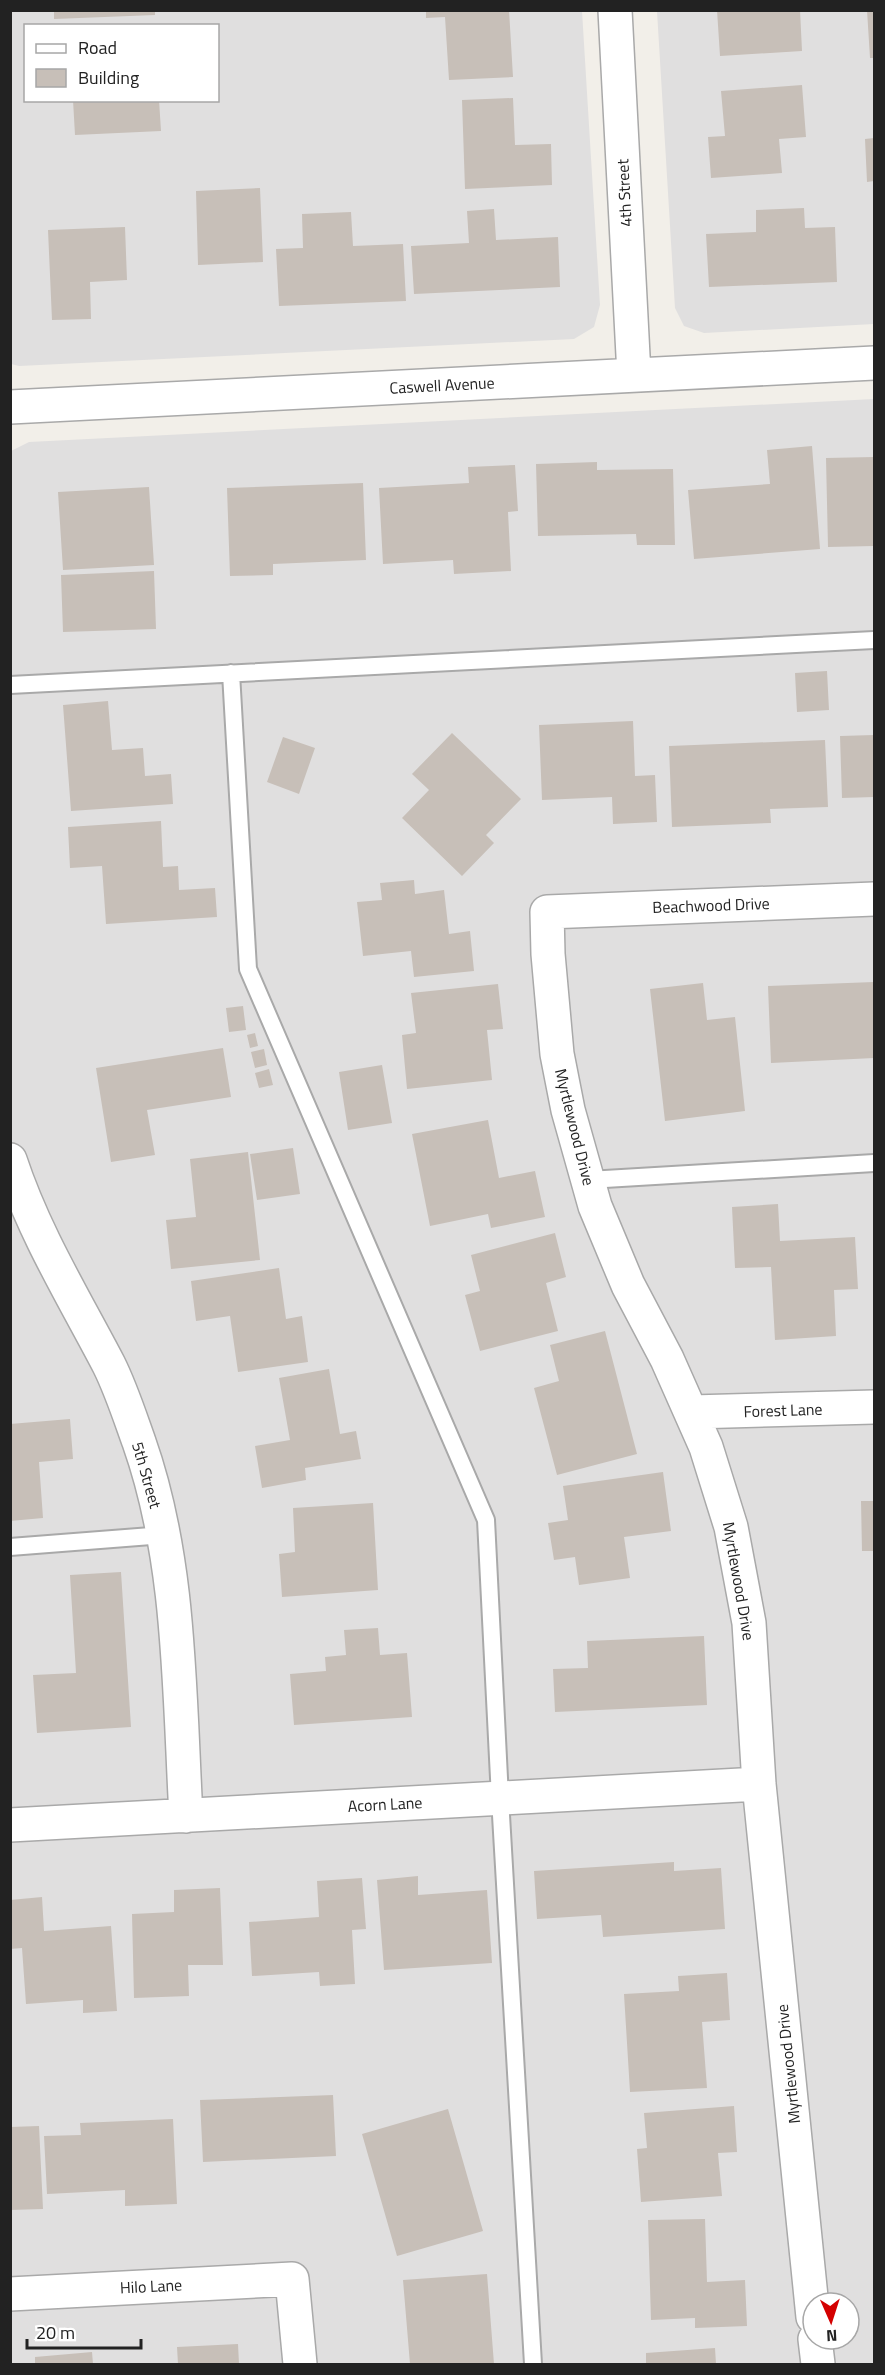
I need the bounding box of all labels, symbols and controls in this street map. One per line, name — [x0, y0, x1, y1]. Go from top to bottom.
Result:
legend — [24, 24, 219, 102]
text: Road — [78, 34, 117, 61]
text: Building — [78, 64, 139, 91]
street label: 4th Street — [610, 158, 638, 228]
street label: Caswell Avenue — [389, 370, 495, 400]
street label: Beachwood Drive — [652, 891, 770, 919]
street label: Myrtlewood Drive — [549, 1066, 601, 1188]
street label: Forest Lane — [743, 1397, 823, 1423]
street label: 5th Street — [126, 1439, 168, 1511]
street label: Myrtlewood Drive — [717, 1520, 761, 1642]
street label: Acorn Lane — [347, 1790, 423, 1818]
street label: Myrtlewood Drive — [770, 2003, 806, 2125]
street label: Hilo Lane — [119, 2272, 183, 2300]
north arrow — [801, 2291, 861, 2351]
scale bar — [27, 2312, 141, 2350]
text: 20 m — [36, 2319, 75, 2346]
text: N — [826, 2324, 838, 2348]

